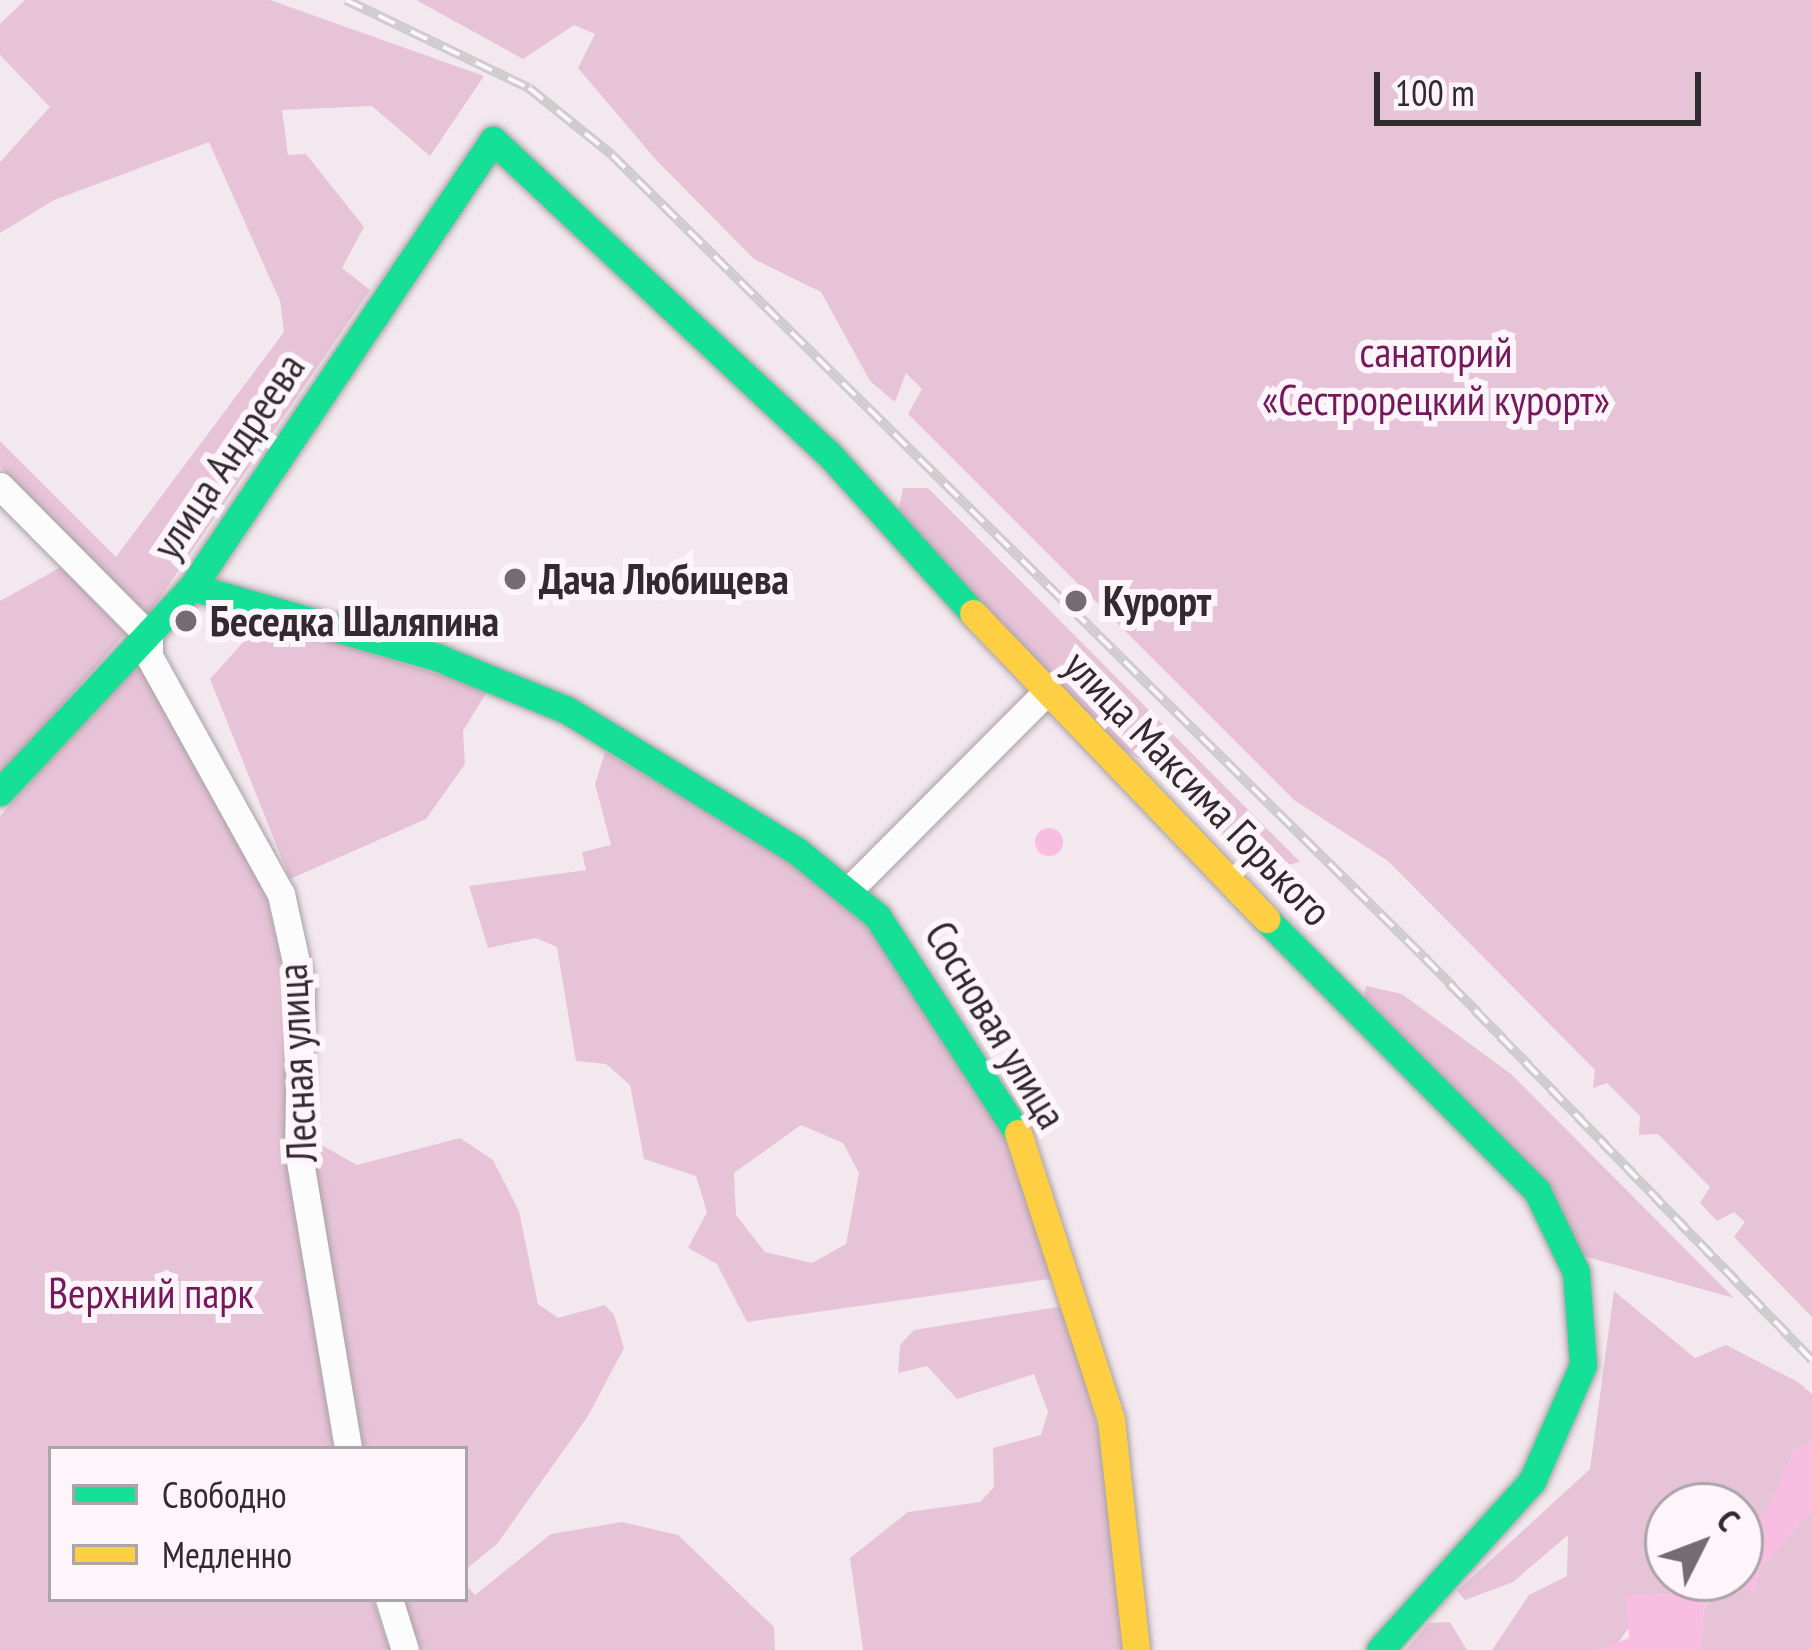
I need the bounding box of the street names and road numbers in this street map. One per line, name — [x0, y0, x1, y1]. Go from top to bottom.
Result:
street label: улица Андреева — [141, 343, 315, 569]
street label: улица Максима Горького — [1054, 640, 1342, 936]
street label: Сосновая улица — [915, 912, 1077, 1138]
street label: Лесная улица — [267, 962, 327, 1164]

